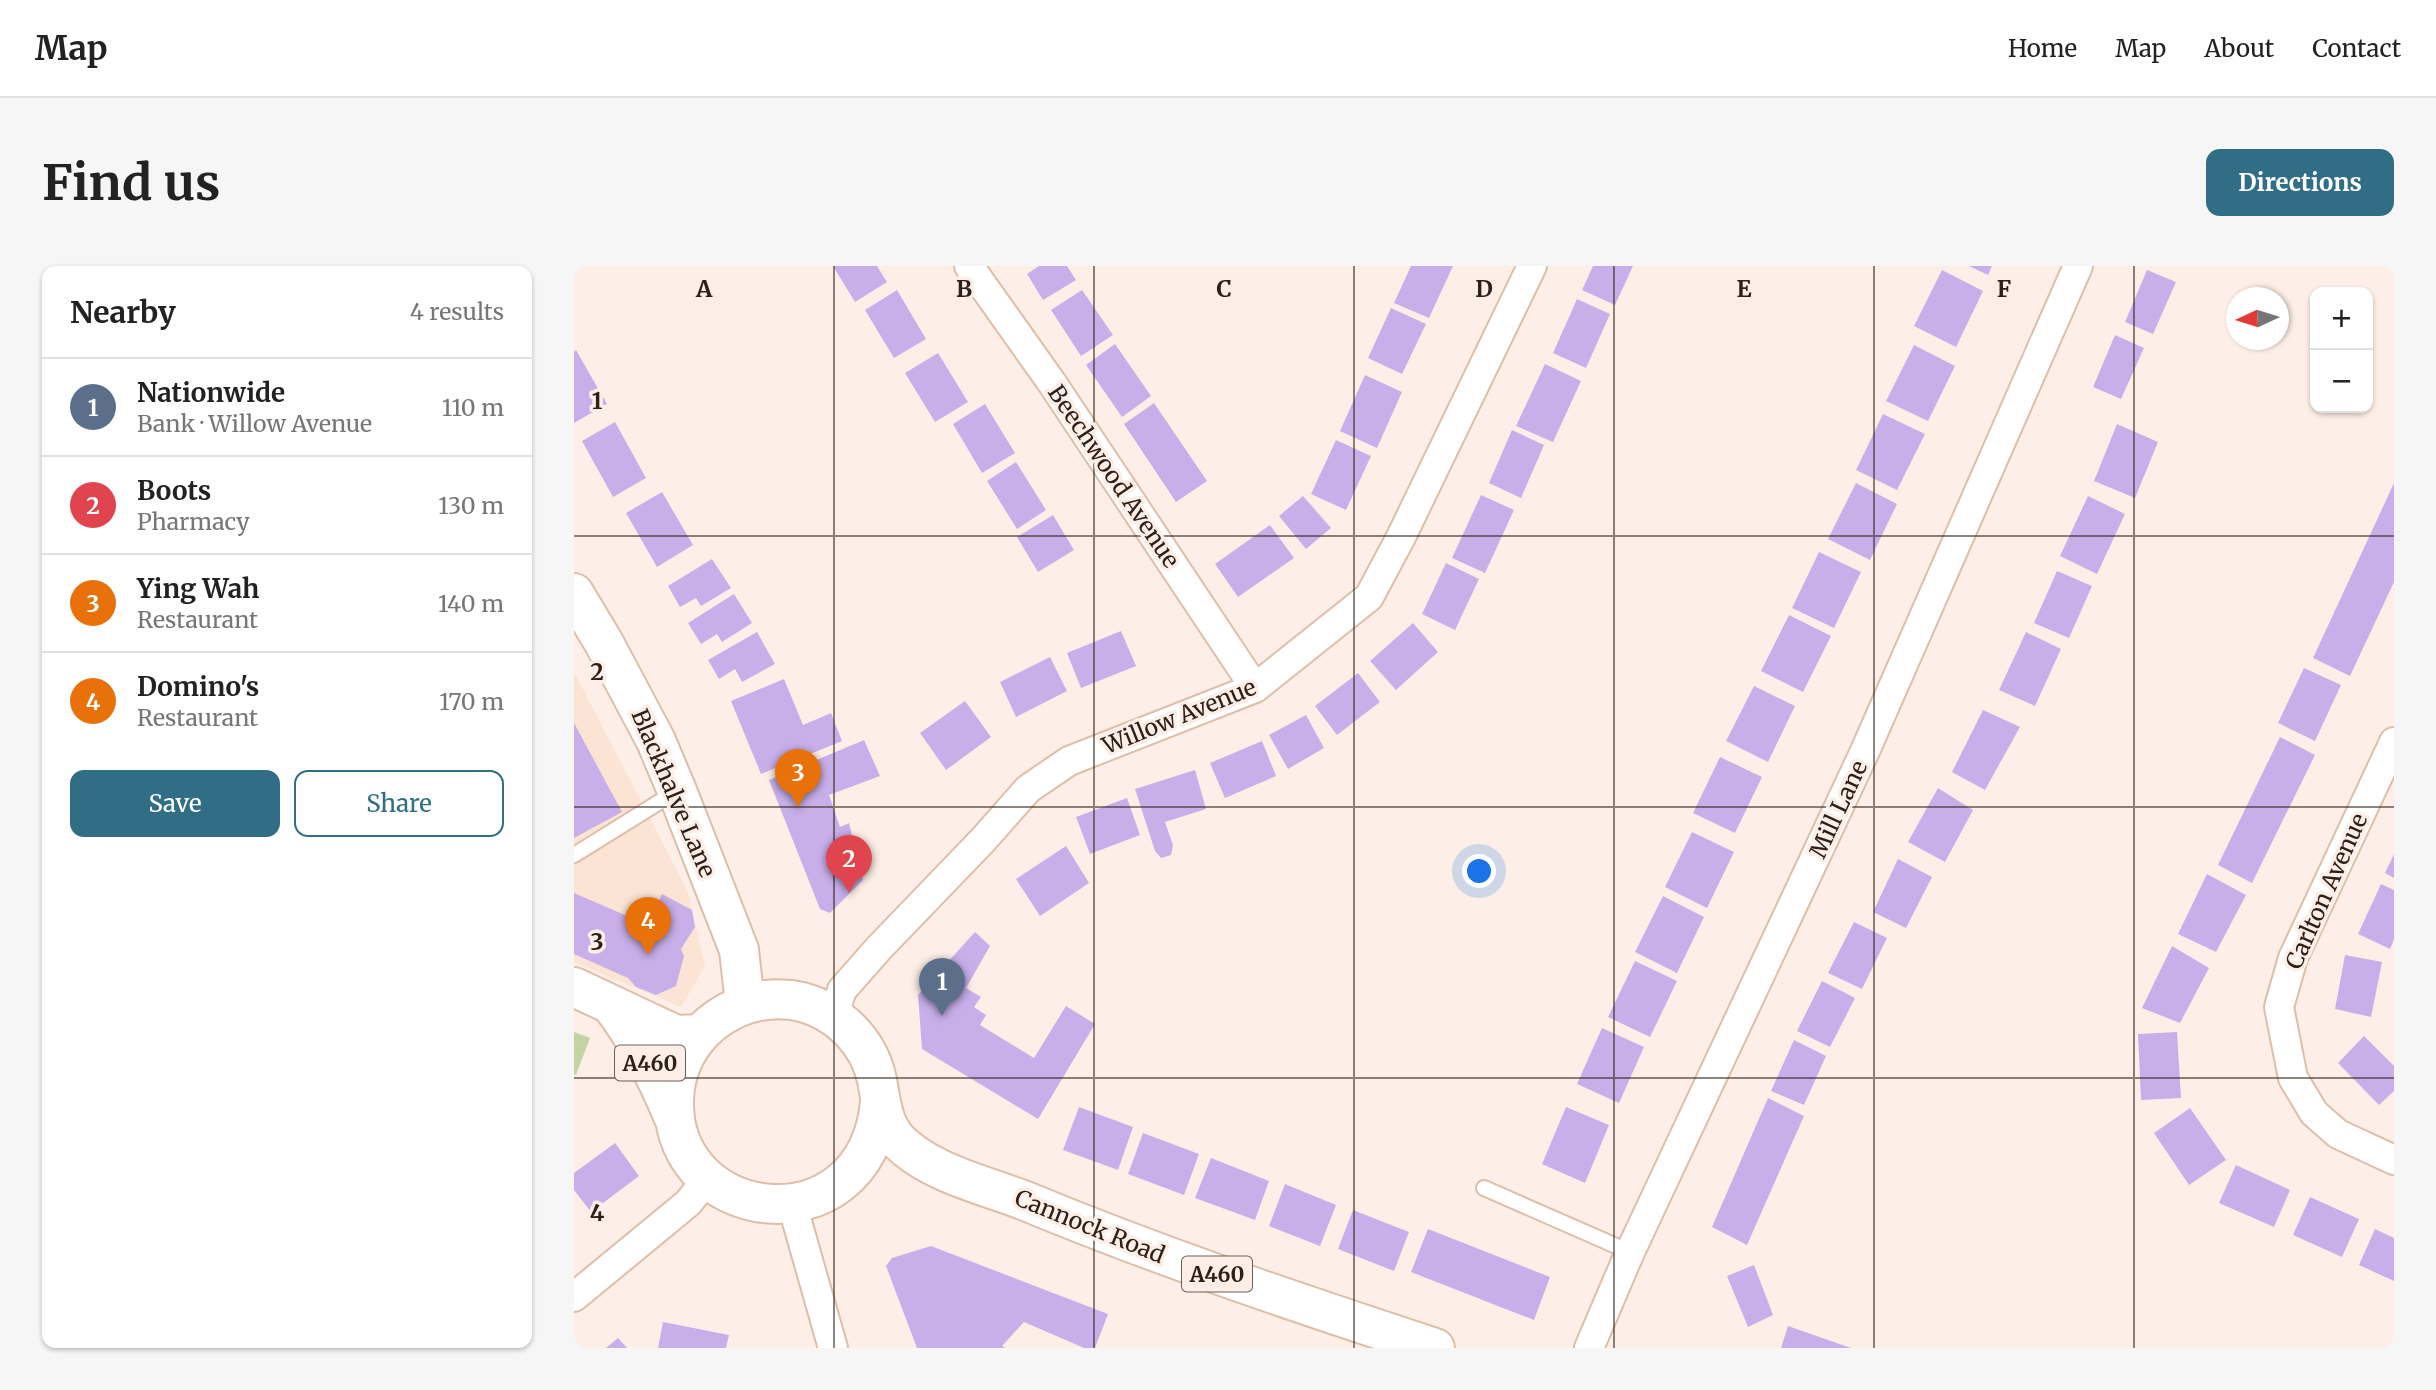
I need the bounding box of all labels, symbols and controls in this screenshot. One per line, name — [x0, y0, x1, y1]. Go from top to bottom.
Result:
text: Map — [35, 28, 108, 69]
text: Home — [2008, 33, 2077, 64]
text: Map — [2115, 33, 2166, 64]
text: About — [2204, 33, 2274, 64]
text: Contact — [2312, 33, 2401, 64]
button: Directions — [2206, 149, 2394, 216]
text: Find us — [42, 152, 220, 213]
text: A — [695, 274, 713, 303]
text: B — [956, 274, 972, 303]
text: C — [1216, 274, 1232, 303]
text: D — [1475, 274, 1493, 303]
text: E — [1736, 274, 1752, 303]
text: F — [1997, 274, 2011, 303]
north arrow — [2226, 287, 2289, 350]
map controls — [2310, 287, 2373, 413]
button: + — [2310, 287, 2373, 350]
text: Nearby — [70, 293, 176, 331]
text: 4 results — [410, 297, 504, 326]
button: − — [2310, 350, 2373, 413]
text: Nationwide — [137, 376, 285, 409]
street label: Beechwood Avenue — [1042, 379, 1186, 573]
text: 1 — [592, 386, 603, 415]
text: 1 — [88, 393, 98, 422]
text: 110 m — [442, 393, 504, 422]
text: Bank · Willow Avenue — [137, 409, 372, 438]
text: Boots — [137, 474, 211, 507]
text: 2 — [86, 491, 100, 520]
text: 130 m — [438, 491, 504, 520]
text: Pharmacy — [137, 507, 250, 536]
text: Ying Wah — [137, 572, 259, 605]
text: 3 — [86, 589, 100, 618]
text: 140 m — [438, 589, 504, 618]
text: Restaurant — [137, 605, 258, 634]
text: 2 — [590, 657, 604, 686]
text: Domino's — [137, 670, 259, 703]
street label: Willow Avenue — [1097, 672, 1260, 760]
text: 4 — [86, 687, 100, 716]
text: 170 m — [439, 687, 504, 716]
text: Restaurant — [137, 703, 258, 732]
street label: Blackhalve Lane — [625, 704, 723, 882]
pin: 3 — [775, 749, 821, 807]
street label: Mill Lane — [1803, 756, 1873, 862]
button: Save — [70, 770, 280, 837]
button: Share — [294, 770, 504, 837]
street label: Carlton Avenue — [2279, 809, 2373, 973]
pin: 2 — [826, 835, 872, 893]
your location — [1462, 854, 1496, 888]
pin: 4 — [625, 897, 671, 955]
text: 3 — [590, 927, 604, 956]
pin: 1 — [919, 958, 965, 1016]
road number: A460 — [615, 1046, 685, 1080]
street label: Cannock Road — [1011, 1183, 1169, 1269]
text: 4 — [590, 1198, 605, 1227]
road number: A460 — [1182, 1256, 1252, 1292]

